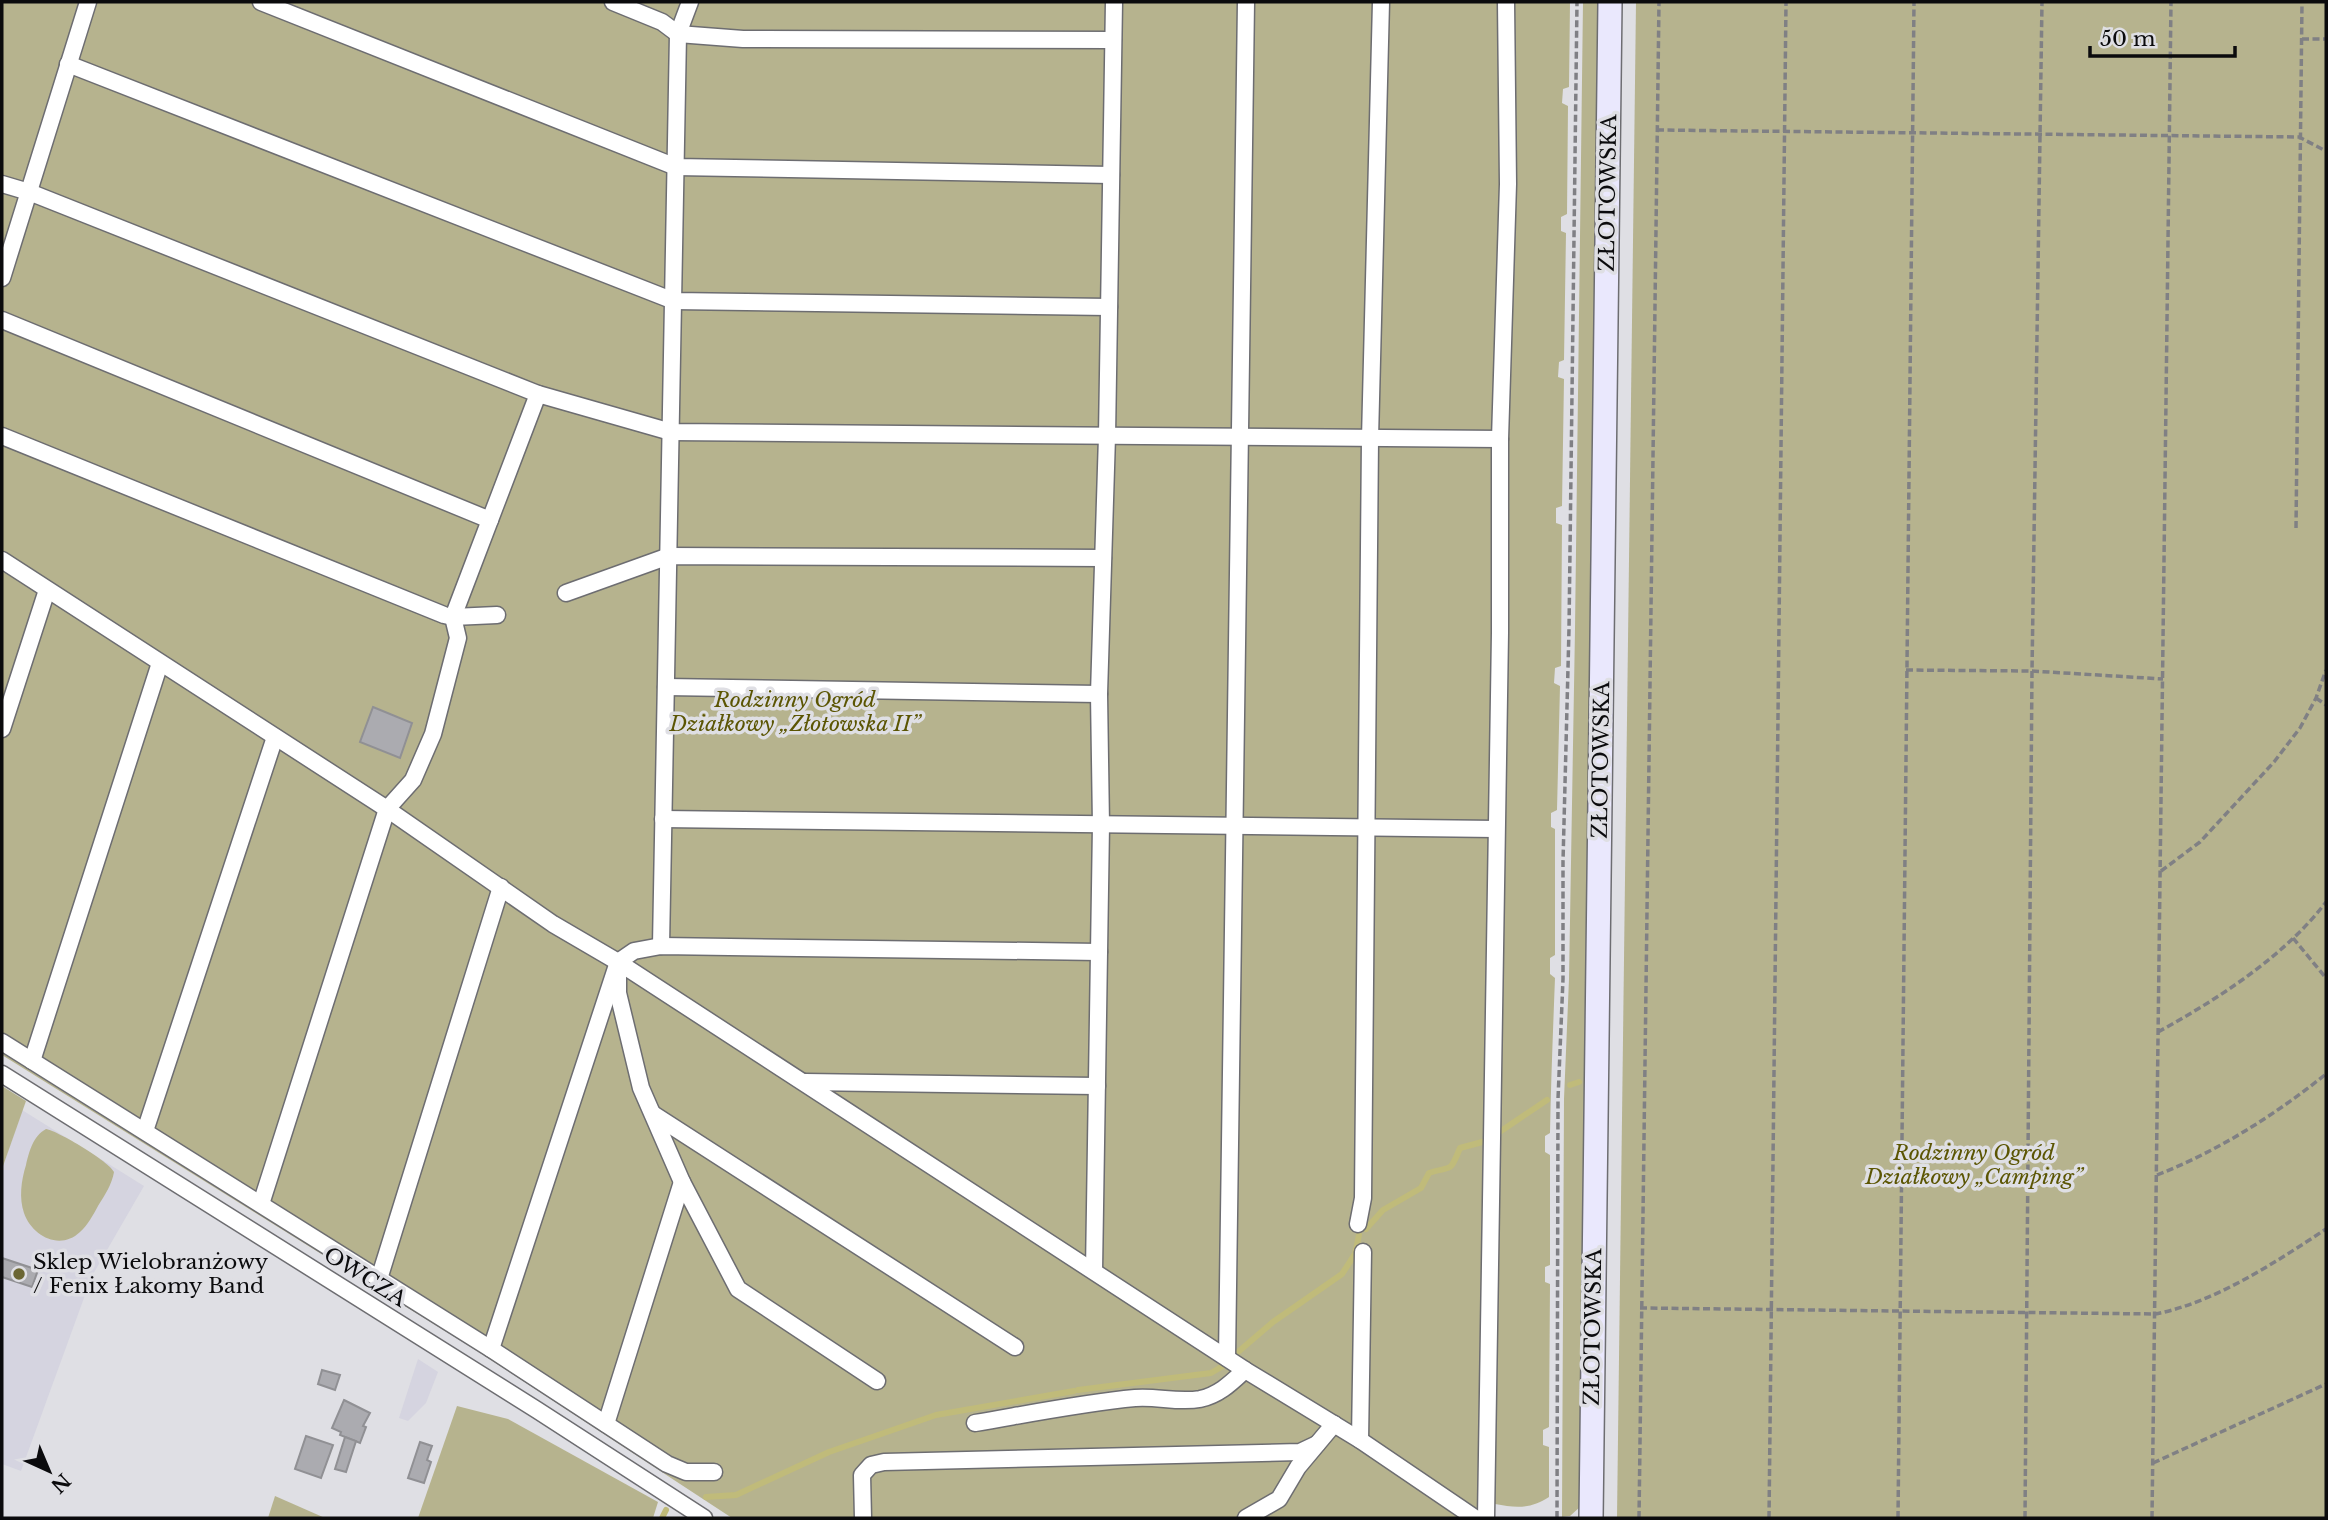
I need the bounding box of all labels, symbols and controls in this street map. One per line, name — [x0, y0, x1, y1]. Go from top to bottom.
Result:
scale bar — [2090, 14, 2235, 58]
text: 50 m — [2100, 26, 2156, 52]
street label: ZŁOTOWSKA — [1594, 113, 1622, 272]
street label: ZŁOTOWSKA — [1587, 680, 1615, 839]
park label: Rodzinny Ogród Działkowy „Złotowska II” — [669, 687, 922, 737]
park label: Rodzinny Ogród Działkowy „Camping” — [1864, 1140, 2085, 1190]
street label: OWCZA — [319, 1241, 412, 1313]
street label: ZŁOTOWSKA — [1579, 1247, 1607, 1406]
place label: Sklep Wielobranżowy / Fenix Łakomy Band — [33, 1249, 269, 1299]
marker: Sklep Wielobranżowy / Fenix Łakomy Band — [11, 1266, 27, 1282]
north arrow — [14, 1436, 84, 1506]
text: N — [46, 1468, 75, 1497]

